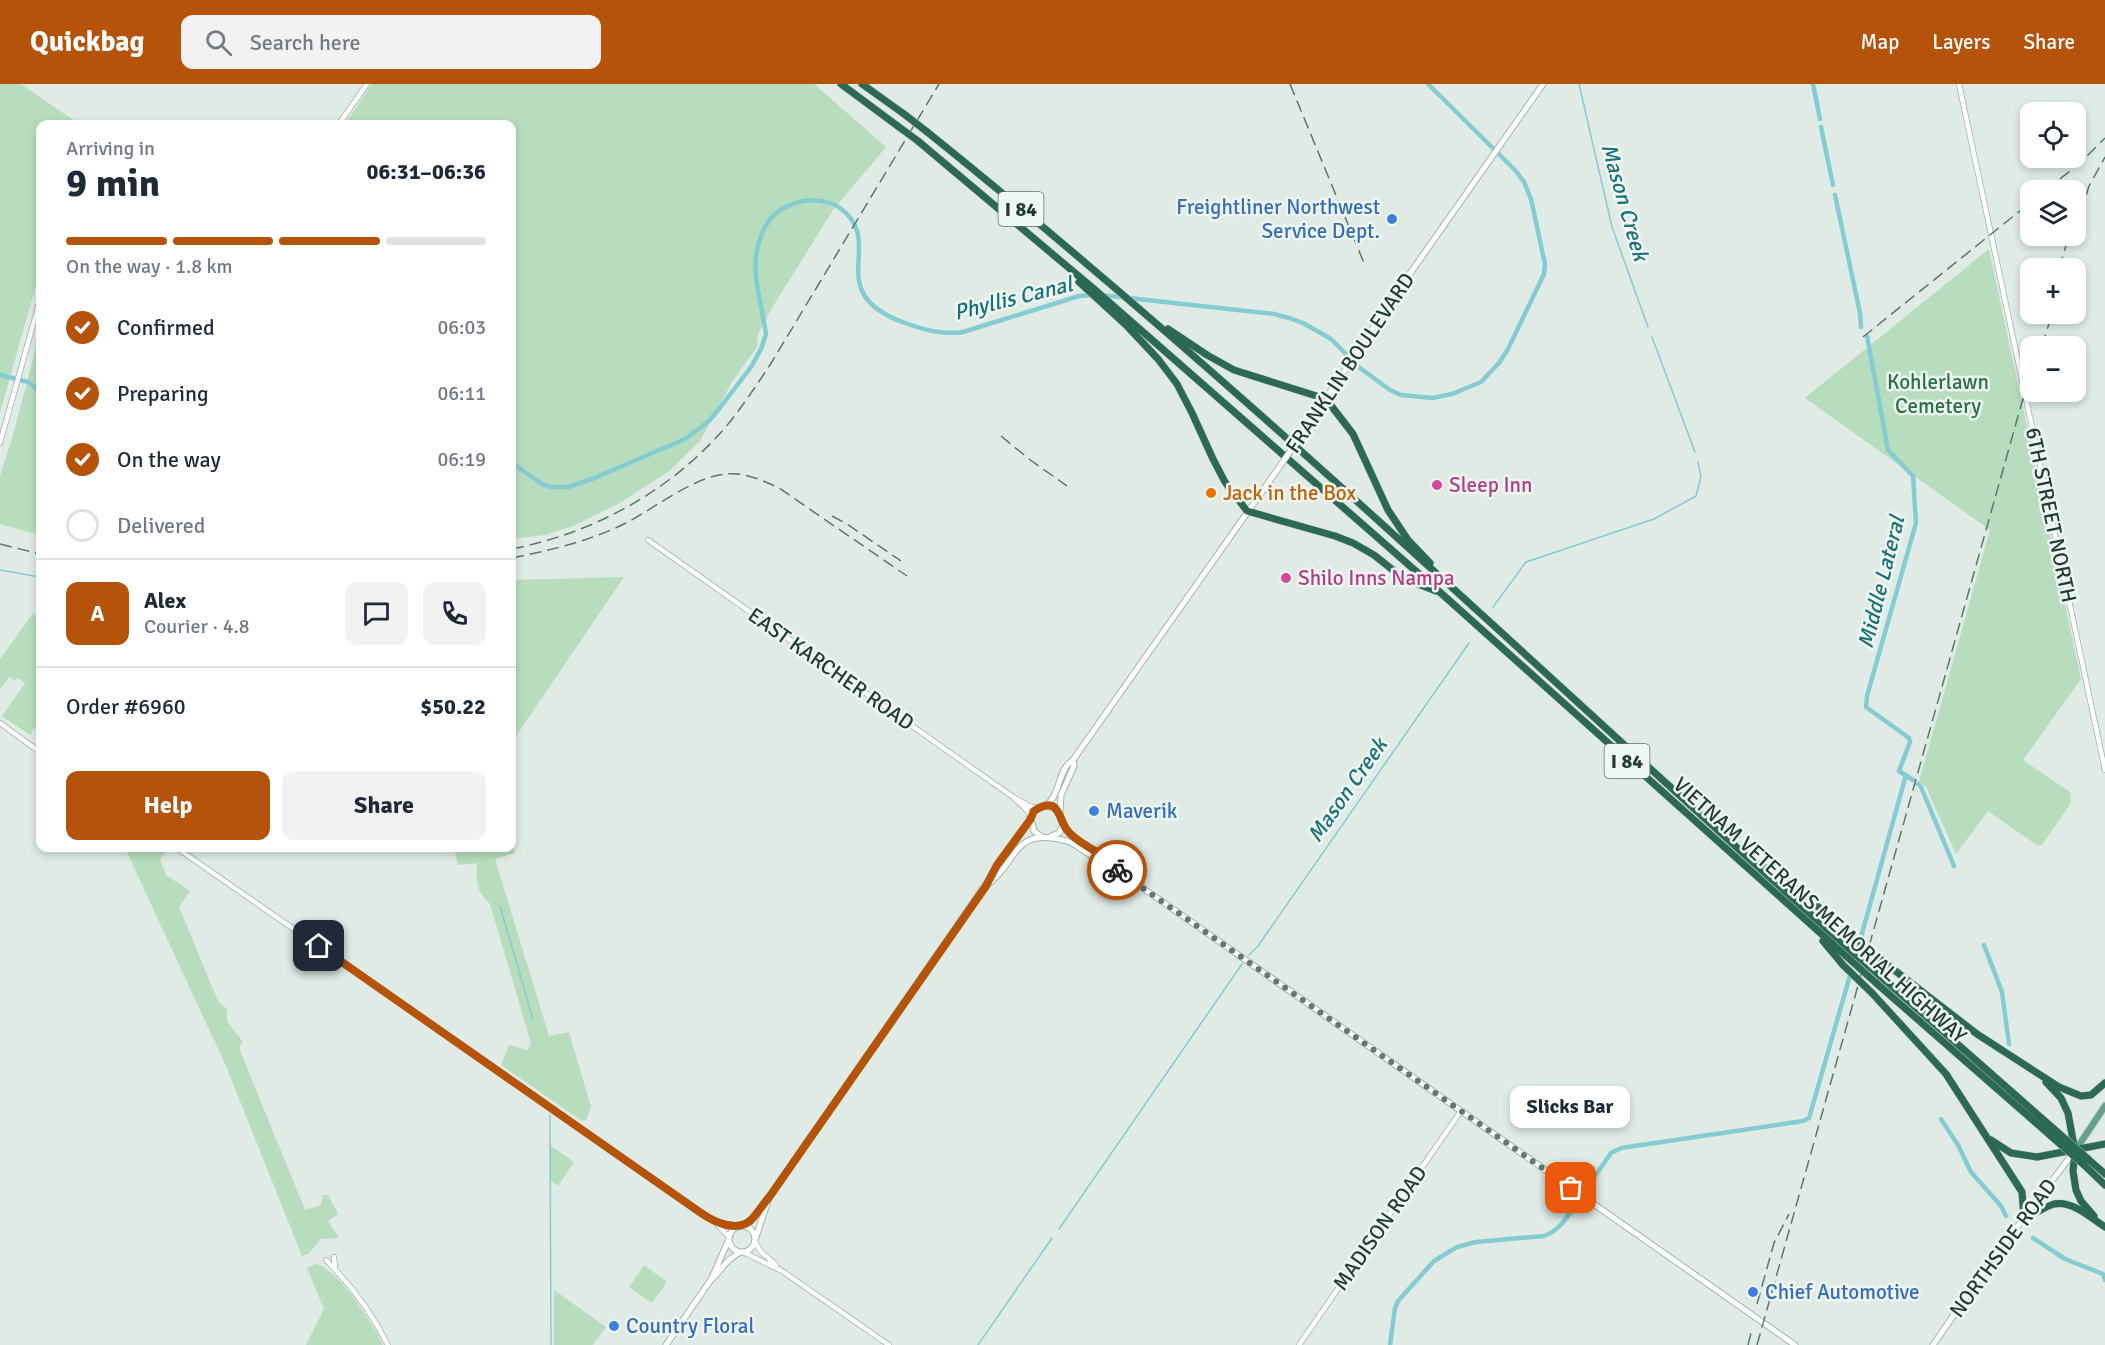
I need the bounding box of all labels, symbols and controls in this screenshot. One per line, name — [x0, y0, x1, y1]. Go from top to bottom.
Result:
search box — [181, 15, 601, 69]
text: Quickbag — [30, 25, 145, 59]
icon: search — [202, 26, 235, 59]
text: Search here — [250, 29, 361, 56]
text: Map — [1861, 29, 1899, 55]
text: Layers — [1932, 29, 1990, 55]
text: Share — [2023, 29, 2075, 55]
map controls — [2020, 102, 2086, 402]
button: locate — [2020, 102, 2086, 168]
text: Arriving in — [66, 136, 155, 161]
water label: Mason Creek — [1595, 140, 1655, 266]
text: 06:31–06:36 — [367, 158, 486, 185]
text: 9 min — [66, 159, 160, 207]
button: layers — [2020, 180, 2086, 246]
road number: I 84 — [998, 192, 1044, 226]
place label: Freightliner Northwest Service Dept. — [1176, 194, 1380, 244]
marker: Freightliner Northwest Service Dept. — [1385, 212, 1399, 226]
text: On the way · 1.8 km — [66, 254, 232, 279]
button: + — [2020, 258, 2086, 324]
street label: FRANKLIN BOULEVARD — [1280, 268, 1420, 458]
water label: Phyllis Canal — [951, 270, 1077, 326]
icon: check — [66, 311, 99, 344]
text: Confirmed — [117, 314, 215, 341]
text: 06:03 — [437, 315, 486, 340]
button: − — [2020, 336, 2086, 402]
park label: Kohlerlawn Cemetery — [1887, 369, 1989, 419]
icon: check — [66, 377, 99, 410]
text: Preparing — [117, 380, 209, 407]
text: 06:11 — [437, 381, 486, 406]
street label: 6TH STREET NORTH — [2020, 425, 2082, 605]
icon: check — [66, 443, 99, 476]
text: On the way — [117, 446, 221, 473]
text: 06:19 — [437, 447, 486, 472]
place label: Sleep Inn — [1449, 472, 1532, 498]
marker: Sleep Inn — [1430, 478, 1444, 492]
place label: Jack in the Box — [1223, 480, 1356, 506]
marker: Jack in the Box — [1204, 486, 1218, 500]
text: Delivered — [117, 512, 205, 539]
water label: Middle Lateral — [1852, 512, 1911, 651]
place label: Shilo Inns Nampa — [1298, 565, 1455, 591]
marker: Shilo Inns Nampa — [1279, 571, 1293, 585]
button: chat — [345, 582, 408, 645]
button: phone — [423, 582, 486, 645]
text: Alex — [144, 587, 186, 614]
text: A — [90, 600, 105, 627]
street label: EAST KARCHER ROAD — [743, 602, 919, 736]
text: Courier · 4.8 — [144, 614, 250, 639]
text: Order #6960 — [66, 693, 186, 720]
text: $50.22 — [420, 693, 486, 720]
water label: Mason Creek — [1301, 731, 1394, 847]
road number: I 84 — [1604, 744, 1650, 778]
button: Help — [66, 771, 270, 840]
button: Share — [282, 771, 486, 840]
street label: VIETNAM VETERANS MEMORIAL HIGHWAY — [1668, 771, 1972, 1049]
place label: Maverik — [1106, 798, 1178, 824]
marker: Maverik — [1087, 804, 1101, 818]
courier — [1087, 840, 1147, 900]
icon: bike — [1101, 854, 1134, 887]
pin — [293, 920, 344, 971]
icon: home — [302, 929, 335, 962]
callout: Slicks Bar — [1511, 1086, 1631, 1128]
text: Slicks Bar — [1527, 1094, 1613, 1119]
street label: MADISON ROAD — [1327, 1161, 1433, 1295]
pin — [1545, 1162, 1596, 1213]
icon: bag — [1554, 1171, 1587, 1204]
street label: NORTHSIDE ROAD — [1944, 1174, 2062, 1322]
place label: Chief Automotive — [1765, 1279, 1919, 1305]
marker: Chief Automotive — [1746, 1285, 1760, 1299]
place label: Country Floral — [626, 1313, 755, 1339]
marker: Country Floral — [607, 1319, 621, 1333]

